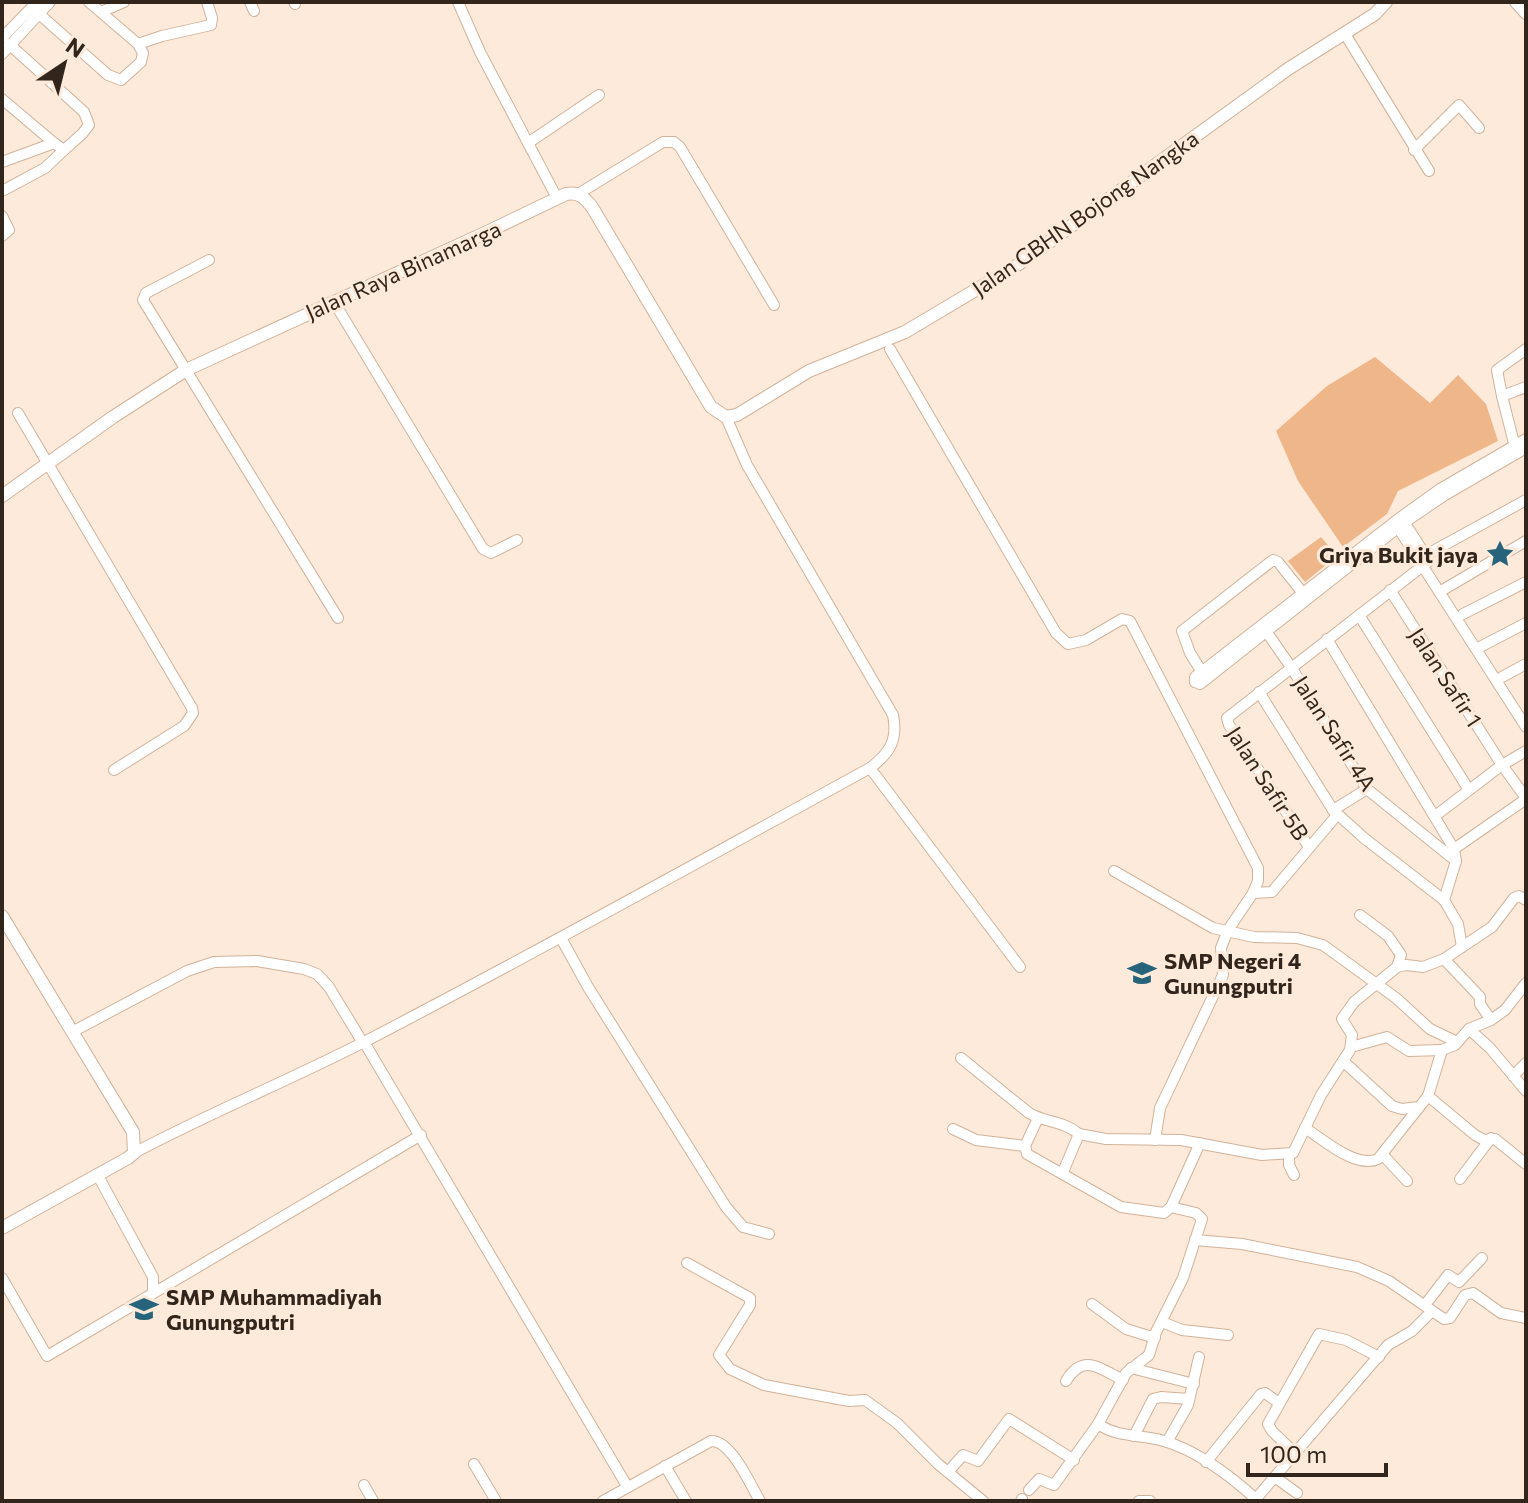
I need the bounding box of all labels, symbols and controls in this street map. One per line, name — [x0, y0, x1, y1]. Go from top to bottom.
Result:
north arrow — [24, 24, 104, 104]
text: N — [61, 31, 90, 63]
street label: Jalan GBHN Bojong Nangka — [967, 124, 1203, 302]
street label: Jalan Raya Binamarga — [301, 215, 505, 325]
place icon: Griya Bukit jaya — [1485, 539, 1515, 569]
place label: Griya Bukit jaya — [1319, 541, 1478, 568]
street label: Jalan Safir 1 — [1404, 622, 1488, 732]
street label: Jalan Safir 4A — [1288, 670, 1382, 796]
street label: Jalan Safir 5B — [1221, 721, 1315, 845]
place label: SMP Negeri 4 Gunungputri — [1164, 947, 1301, 999]
school or university icon: SMP Negeri 4 Gunungputri — [1127, 958, 1157, 988]
place label: SMP Muhammadiyah Gunungputri — [166, 1283, 382, 1335]
school or university icon: SMP Muhammadiyah Gunungputri — [129, 1294, 159, 1324]
scale bar — [1248, 1427, 1386, 1477]
text: 100 m — [1260, 1439, 1327, 1468]

